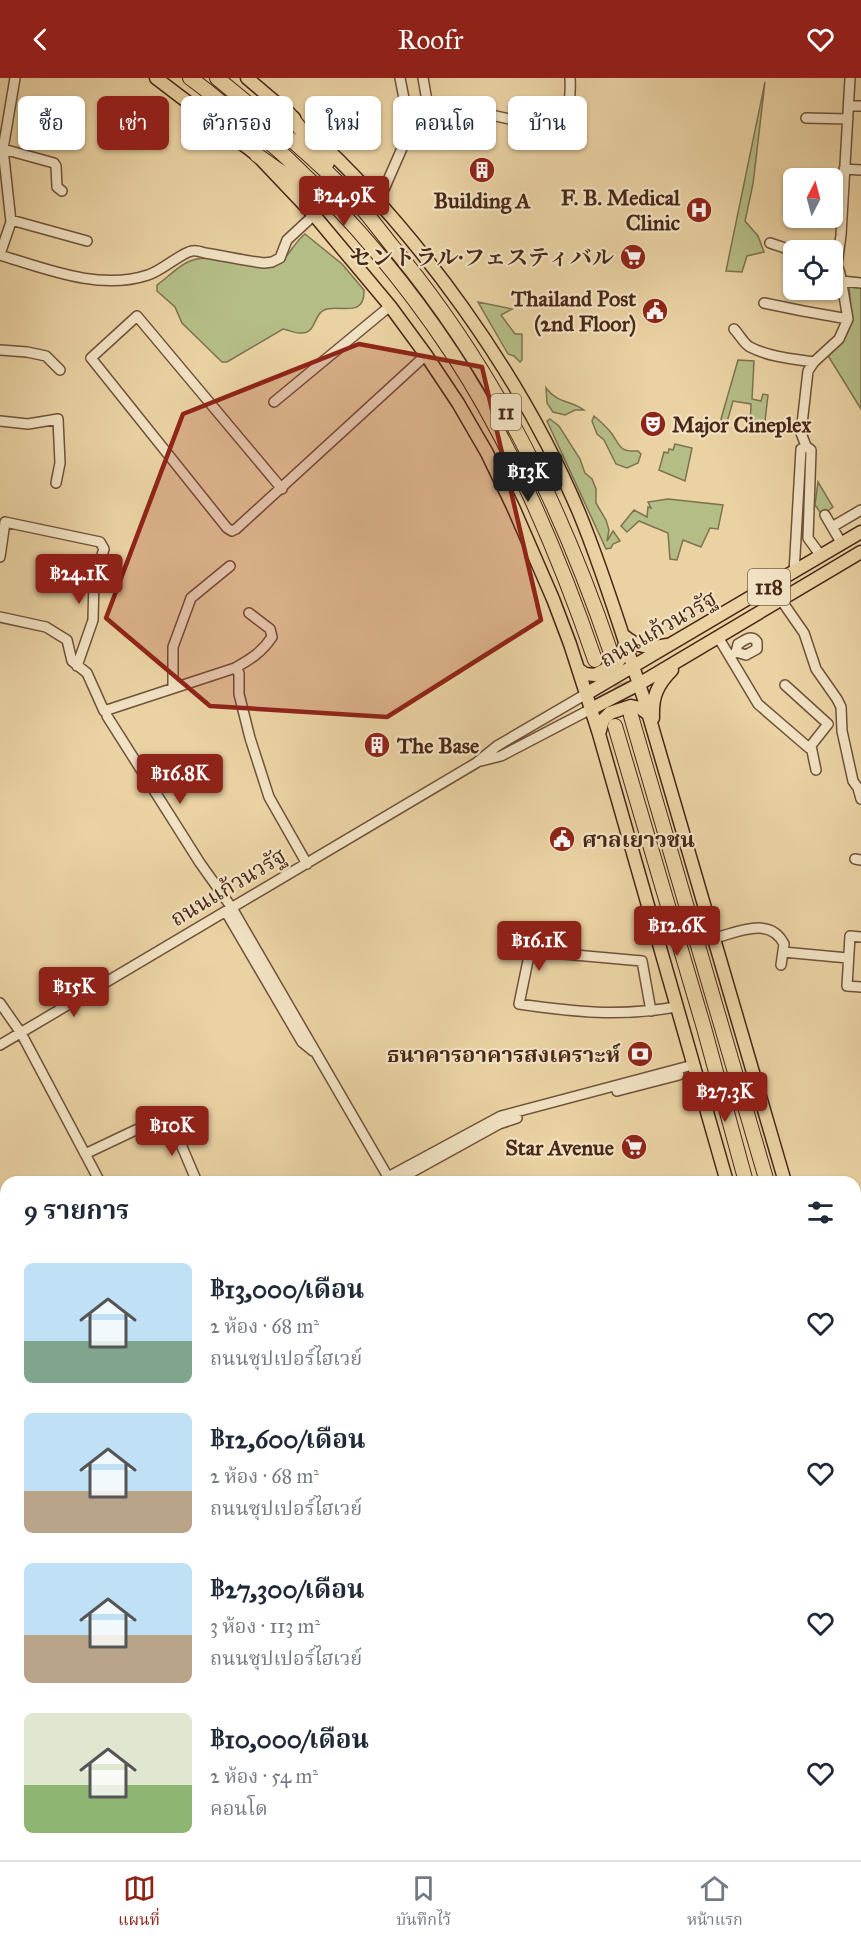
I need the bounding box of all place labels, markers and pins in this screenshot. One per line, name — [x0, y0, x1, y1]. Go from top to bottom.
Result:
building icon: Building A — [467, 155, 497, 185]
pin: ฿24.9K — [295, 176, 393, 227]
place label: F. B. Medical Clinic — [561, 184, 681, 236]
place label: Building A — [433, 187, 531, 214]
hospital icon: F. B. Medical Clinic — [684, 195, 714, 225]
supermarket icon: セントラル·フェスティバル — [618, 242, 648, 272]
place label: セントラル·フェスティバル — [349, 244, 614, 271]
place label: Thailand Post (2nd Floor) — [510, 285, 636, 337]
public building icon: Thailand Post (2nd Floor) — [640, 296, 670, 326]
theatre icon: Major Cineplex — [638, 409, 668, 439]
place label: Major Cineplex — [672, 411, 811, 438]
pin: ฿13K — [492, 452, 564, 503]
pin: ฿24.1K — [30, 554, 128, 605]
building icon: The Base — [362, 730, 392, 760]
place label: The Base — [396, 732, 479, 759]
pin: ฿16.8K — [131, 754, 229, 805]
public building icon: ศาลเยาวชน — [547, 824, 577, 854]
place label: ศาลเยาวชน — [582, 826, 695, 853]
pin: ฿12.6K — [628, 906, 726, 957]
pin: ฿16.1K — [490, 921, 588, 972]
pin: ฿15K — [38, 967, 110, 1018]
bank icon: ธนาคารอาคารสงเคราะห์ — [625, 1039, 655, 1069]
place label: ธนาคารอาคารสงเคราะห์ — [387, 1041, 621, 1068]
pin: ฿27.3K — [676, 1072, 774, 1123]
pin: ฿10K — [136, 1106, 208, 1157]
supermarket icon: Star Avenue — [619, 1132, 649, 1162]
place label: Star Avenue — [505, 1134, 614, 1161]

